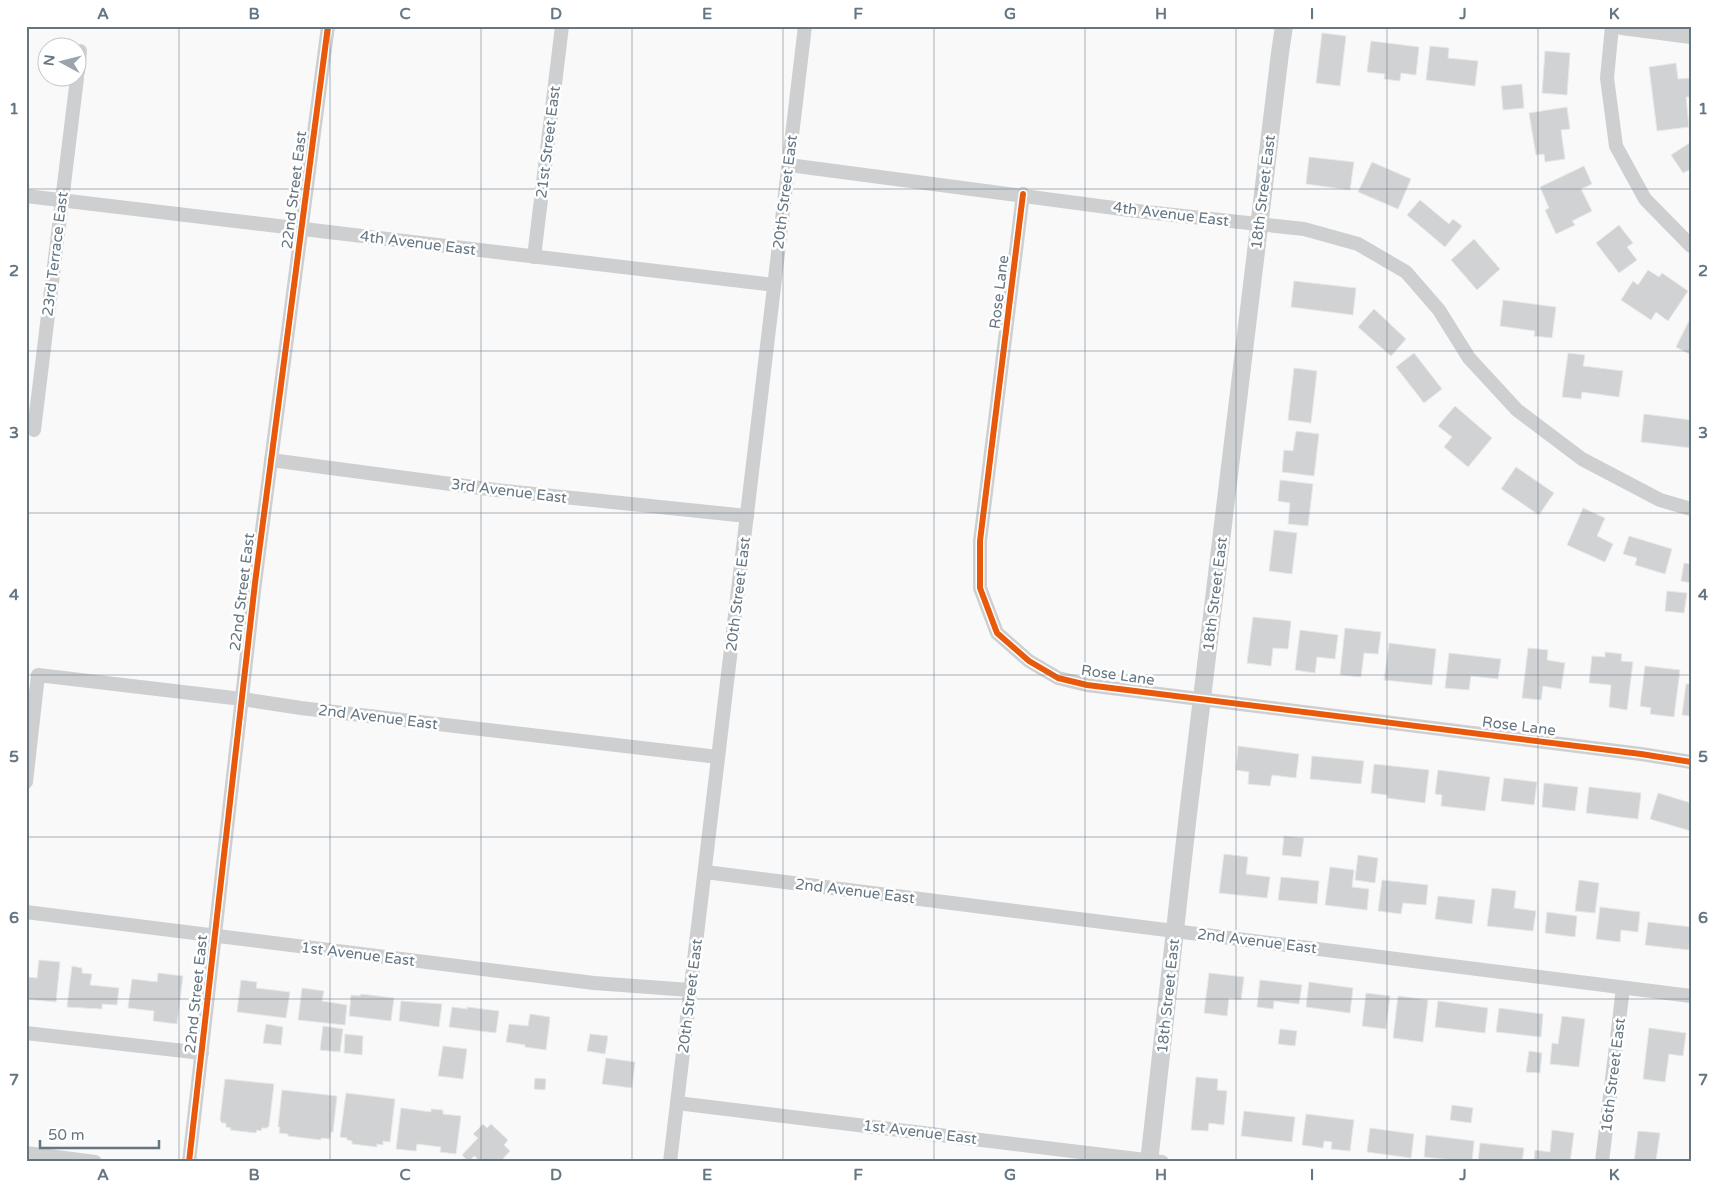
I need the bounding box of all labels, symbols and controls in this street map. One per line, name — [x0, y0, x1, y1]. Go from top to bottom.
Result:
text: A — [97, 4, 109, 24]
text: B — [248, 4, 260, 24]
text: C — [399, 4, 411, 24]
text: D — [550, 4, 562, 24]
text: E — [702, 4, 712, 24]
text: F — [853, 4, 863, 24]
text: G — [1004, 4, 1016, 24]
text: H — [1155, 4, 1167, 24]
text: I — [1310, 4, 1314, 24]
text: J — [1458, 4, 1467, 24]
text: K — [1609, 4, 1620, 24]
north arrow — [38, 38, 88, 88]
text: N — [40, 54, 59, 67]
street label: 21st Street East — [532, 84, 564, 199]
text: 1 — [9, 99, 19, 119]
text: 1 — [1698, 99, 1708, 119]
street label: 22nd Street East — [278, 130, 310, 250]
street label: 20th Street East — [769, 134, 801, 250]
street label: 18th Street East — [1247, 134, 1279, 250]
street label: 23rd Terrace East — [38, 190, 72, 317]
street label: 4th Avenue East — [1112, 198, 1230, 230]
street label: 4th Avenue East — [359, 227, 477, 259]
street label: Rose Lane — [986, 254, 1012, 330]
text: 2 — [9, 261, 19, 281]
text: 2 — [1698, 261, 1708, 281]
text: 3 — [9, 423, 19, 443]
text: 3 — [1698, 423, 1708, 443]
street label: 3rd Avenue East — [450, 475, 568, 507]
street label: 22nd Street East — [226, 532, 258, 652]
street label: 20th Street East — [722, 536, 754, 652]
street label: 18th Street East — [1199, 536, 1231, 652]
text: 4 — [9, 585, 19, 605]
text: 4 — [1698, 585, 1708, 605]
street label: Rose Lane — [1080, 661, 1156, 689]
street label: 2nd Avenue East — [317, 701, 439, 733]
street label: Rose Lane — [1481, 713, 1557, 739]
text: 5 — [9, 747, 19, 767]
text: 5 — [1698, 747, 1708, 767]
street label: 2nd Avenue East — [794, 875, 916, 907]
text: 6 — [9, 908, 19, 928]
text: 6 — [1698, 908, 1708, 928]
street label: 2nd Avenue East — [1196, 925, 1318, 957]
street label: 22nd Street East — [181, 934, 211, 1054]
street label: 1st Avenue East — [300, 938, 416, 970]
street label: 20th Street East — [674, 938, 706, 1054]
street label: 18th Street East — [1153, 938, 1183, 1054]
street label: 16th Street East — [1597, 1017, 1629, 1133]
text: 7 — [9, 1070, 19, 1090]
text: 7 — [1698, 1070, 1708, 1090]
street label: 1st Avenue East — [862, 1116, 978, 1148]
scale bar — [40, 1118, 159, 1150]
text: 50 m — [48, 1126, 85, 1144]
text: A — [97, 1165, 109, 1185]
text: B — [248, 1165, 260, 1185]
text: C — [399, 1165, 411, 1185]
text: D — [550, 1165, 562, 1185]
text: E — [702, 1165, 712, 1185]
text: F — [853, 1165, 863, 1185]
text: G — [1004, 1165, 1016, 1185]
text: H — [1155, 1165, 1167, 1185]
text: I — [1310, 1165, 1314, 1185]
text: J — [1458, 1165, 1467, 1185]
text: K — [1609, 1165, 1620, 1185]

